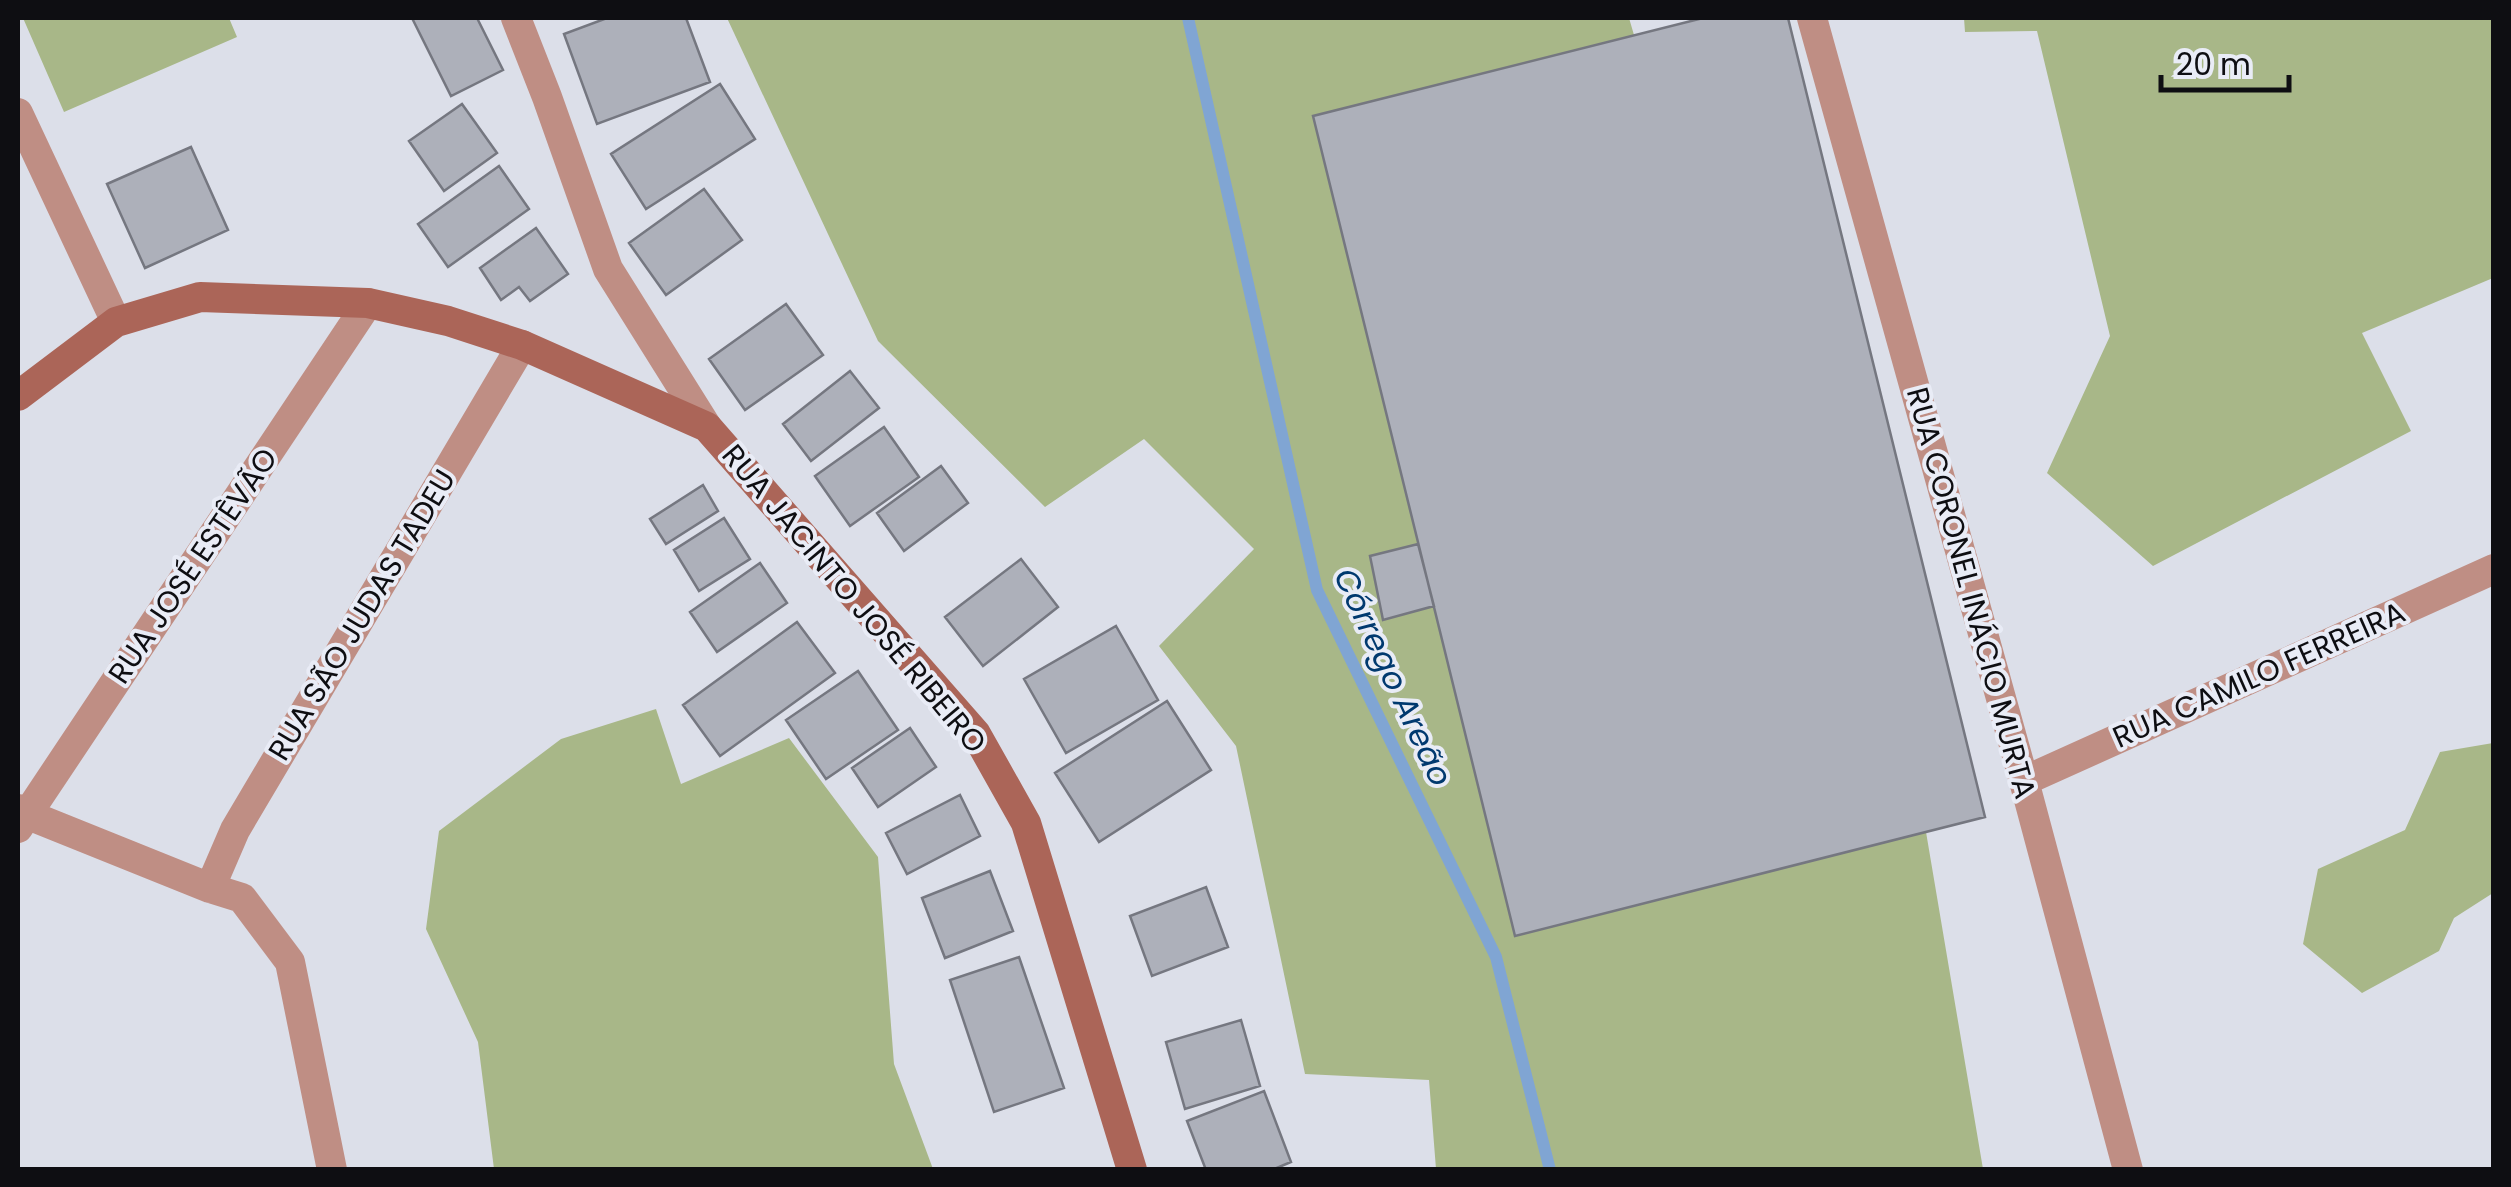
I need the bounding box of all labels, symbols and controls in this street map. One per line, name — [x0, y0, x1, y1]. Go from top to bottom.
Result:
scale bar — [2161, 30, 2288, 92]
text: 20 m — [2176, 43, 2251, 86]
street label: RUA CORONEL INÁCIO MURTA — [1896, 382, 2047, 803]
street label: RUA JACINTO JOSÉ RIBEIRO — [712, 435, 997, 762]
street label: RUA JOSÉ ESTÊVÃO — [98, 439, 288, 692]
street label: RUA SÃO JUDAS TADEU — [257, 461, 466, 768]
water label: Córrego Areão — [1323, 560, 1464, 793]
street label: RUA CAMILO FERREIRA — [2106, 591, 2412, 758]

